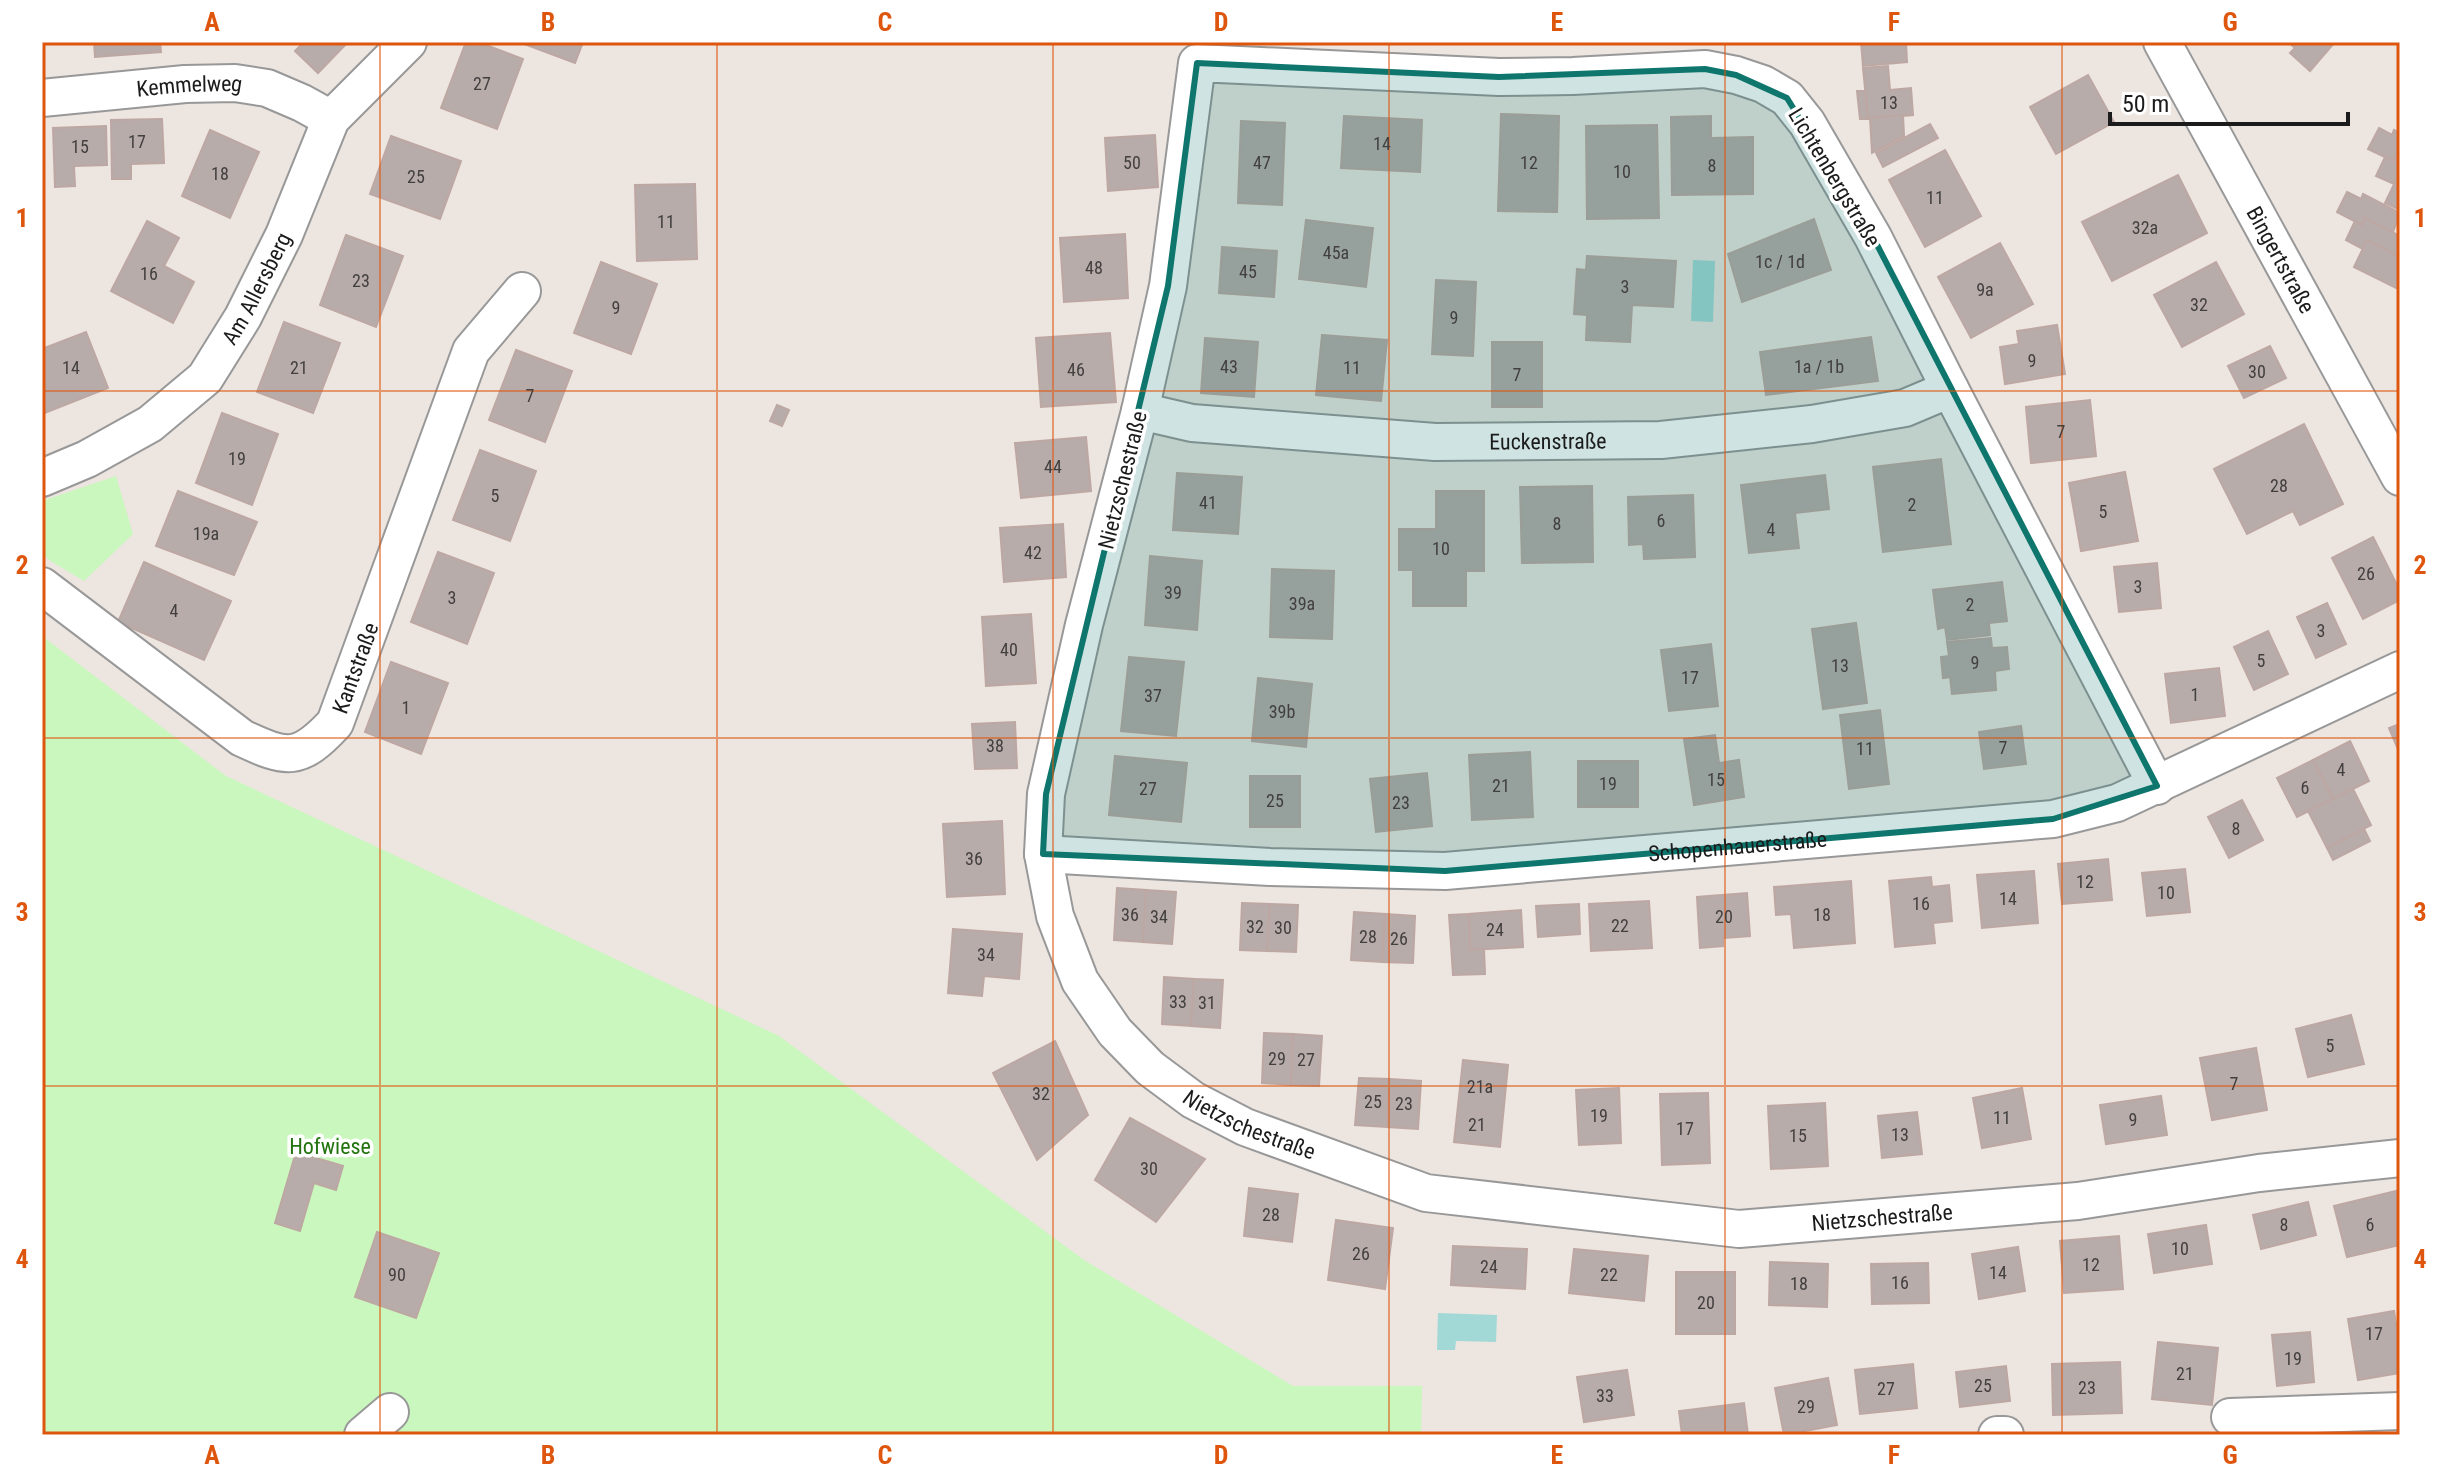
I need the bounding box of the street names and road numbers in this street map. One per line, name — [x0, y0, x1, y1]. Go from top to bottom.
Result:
street label: Kemmelweg — [135, 71, 244, 102]
street label: Lichtenbergstraße — [1783, 103, 1886, 251]
street label: Bingertstraße — [2241, 202, 2320, 318]
street label: Am Allersberg — [217, 229, 296, 349]
street label: Nietzschestraße — [1093, 408, 1152, 552]
street label: Euckenstraße — [1489, 428, 1607, 455]
street label: Kantstraße — [328, 619, 384, 717]
street label: Schopenhauerstraße — [1647, 826, 1828, 867]
street label: Nietzschestraße — [1178, 1085, 1319, 1165]
street label: Nietzschestraße — [1811, 1199, 1954, 1236]

